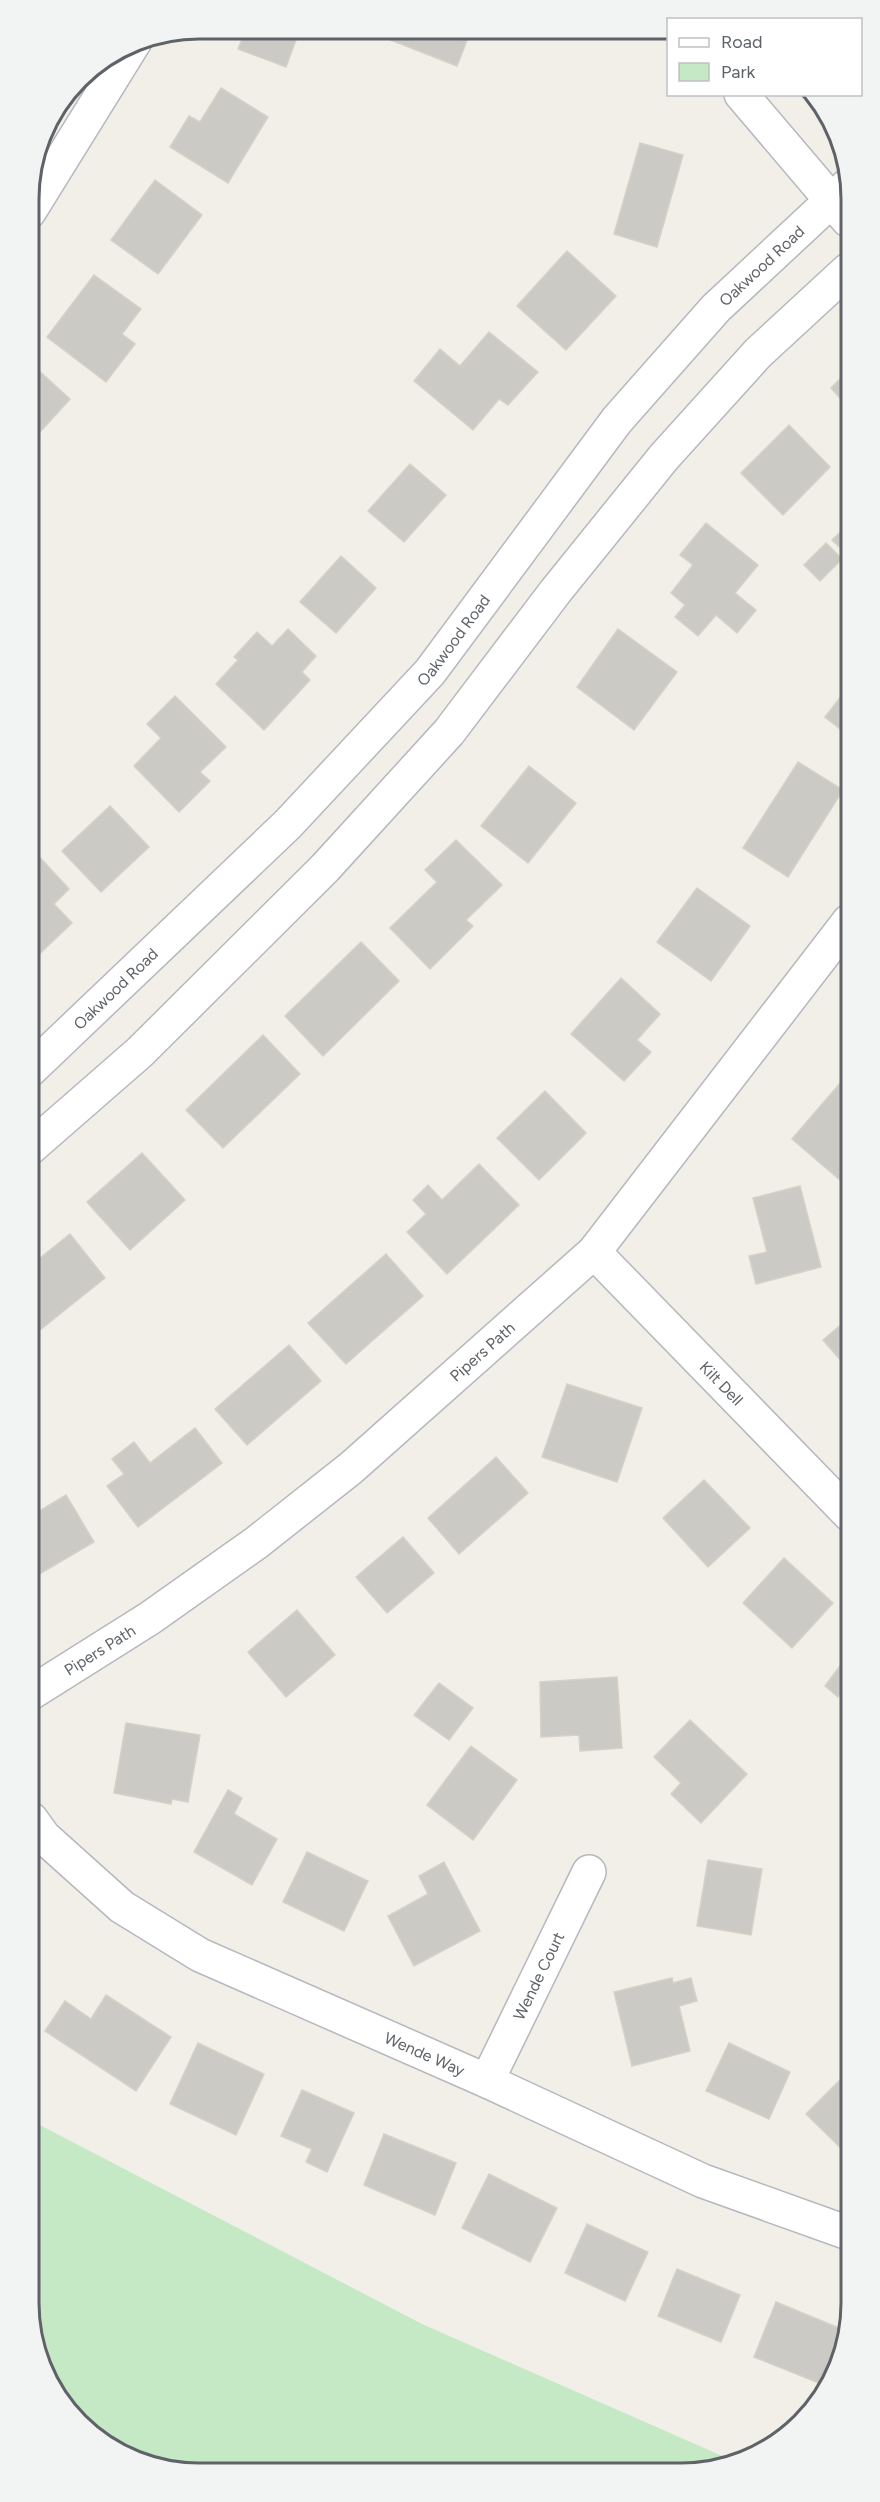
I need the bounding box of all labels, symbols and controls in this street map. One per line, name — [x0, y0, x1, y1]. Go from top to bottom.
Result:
legend — [667, 18, 862, 96]
text: Road — [721, 31, 762, 53]
text: Park — [721, 61, 756, 83]
street label: Oakwood Road — [715, 221, 808, 310]
street label: Oakwood Road — [413, 591, 494, 690]
street label: Oakwood Road — [69, 944, 162, 1033]
street label: Pipers Path — [446, 1318, 519, 1385]
street label: Kilt Dell — [696, 1357, 747, 1409]
street label: Pipers Path — [60, 1620, 139, 1679]
street label: Wende Court — [509, 1929, 568, 2023]
street label: Wende Way — [382, 2028, 468, 2080]

